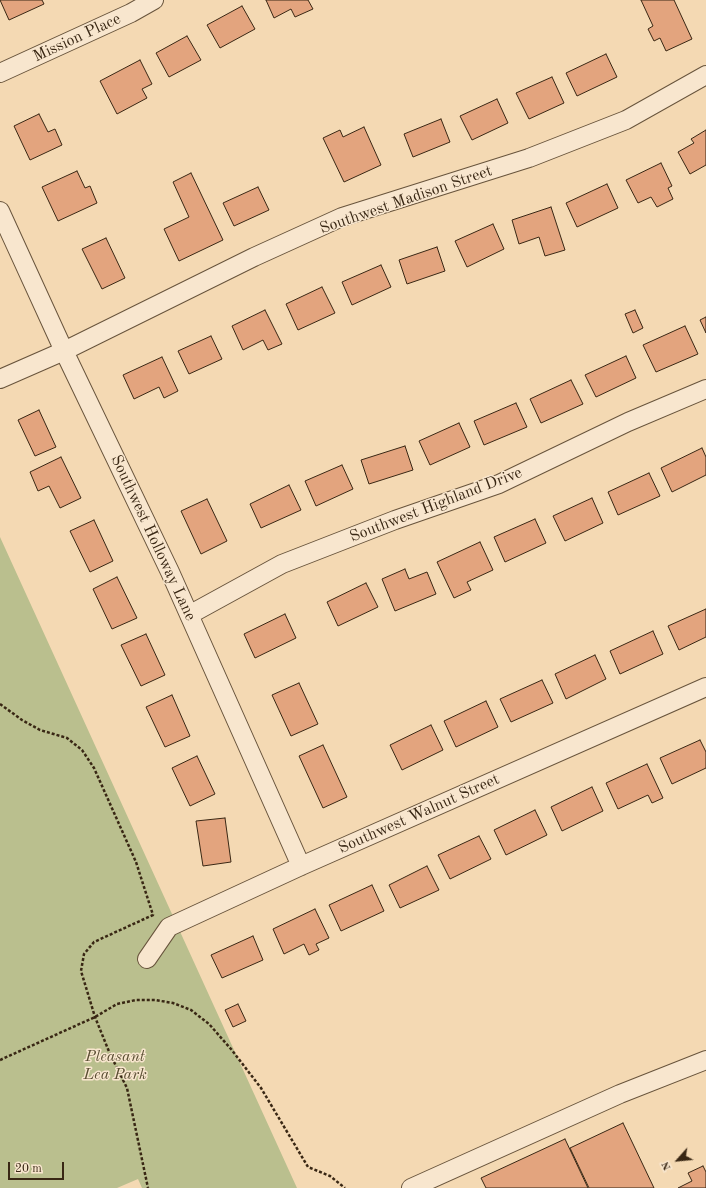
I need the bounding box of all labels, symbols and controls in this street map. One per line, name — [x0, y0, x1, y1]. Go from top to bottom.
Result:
street label: Mission Place — [30, 9, 124, 67]
street label: Southwest Madison Street — [317, 161, 495, 239]
street label: Southwest Holloway Lane — [106, 452, 200, 624]
street label: Southwest Highland Drive — [347, 463, 525, 547]
street label: Southwest Walnut Street — [335, 770, 503, 858]
park label: Pleasant Lea Park — [83, 1047, 147, 1085]
north arrow — [658, 1140, 698, 1180]
scale bar — [10, 1154, 66, 1180]
text: N — [660, 1159, 674, 1172]
text: 20 m — [15, 1163, 42, 1175]

